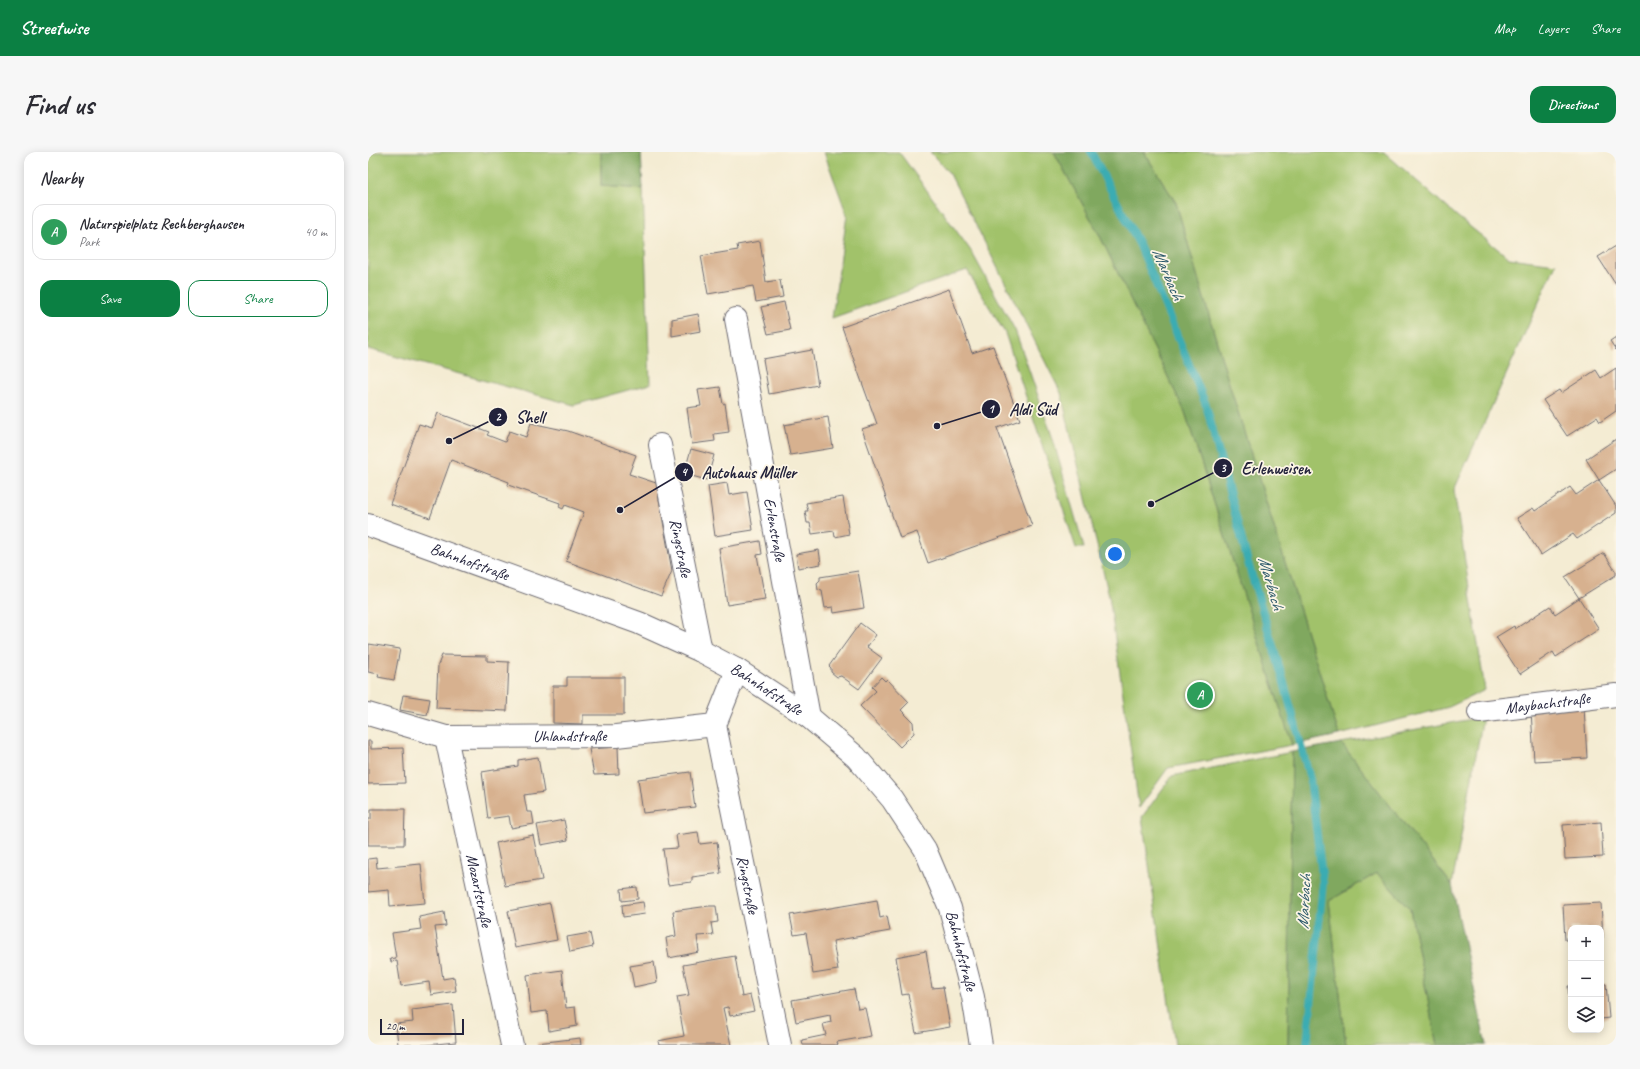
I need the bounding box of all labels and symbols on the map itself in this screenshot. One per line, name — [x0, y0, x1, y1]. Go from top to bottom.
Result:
water label: Marbach — [1148, 245, 1189, 304]
callout: Aldi Süd — [981, 394, 1065, 423]
text: Aldi Süd — [1009, 399, 1060, 420]
text: 1 — [988, 401, 995, 417]
callout: Shell — [488, 402, 552, 431]
text: Shell — [516, 407, 547, 428]
text: 2 — [495, 409, 502, 425]
callout: Erlenweisen — [1213, 453, 1318, 482]
callout: Autohaus Müller — [674, 458, 804, 487]
text: Erlenweisen — [1242, 458, 1312, 479]
text: 3 — [1220, 460, 1227, 476]
text: Autohaus Müller — [702, 462, 798, 483]
text: 4 — [681, 464, 688, 480]
street label: Erlenstraße — [759, 496, 791, 564]
street label: Ringstraße — [665, 517, 696, 581]
street label: Bahnhofstraße — [428, 538, 513, 586]
your location — [1105, 544, 1125, 564]
water label: Marbach — [1253, 554, 1289, 613]
street label: Bahnhofstraße — [727, 658, 808, 721]
pin: A — [1187, 680, 1213, 710]
street label: Maybachstraße — [1504, 688, 1593, 719]
street label: Uhlandstraße — [533, 726, 608, 746]
street label: Mozartstraße — [461, 852, 497, 931]
street label: Ringstraße — [732, 854, 763, 917]
water label: Marbach — [1292, 873, 1316, 930]
street label: Bahnhofstraße — [941, 908, 981, 995]
scale bar — [380, 1017, 464, 1036]

